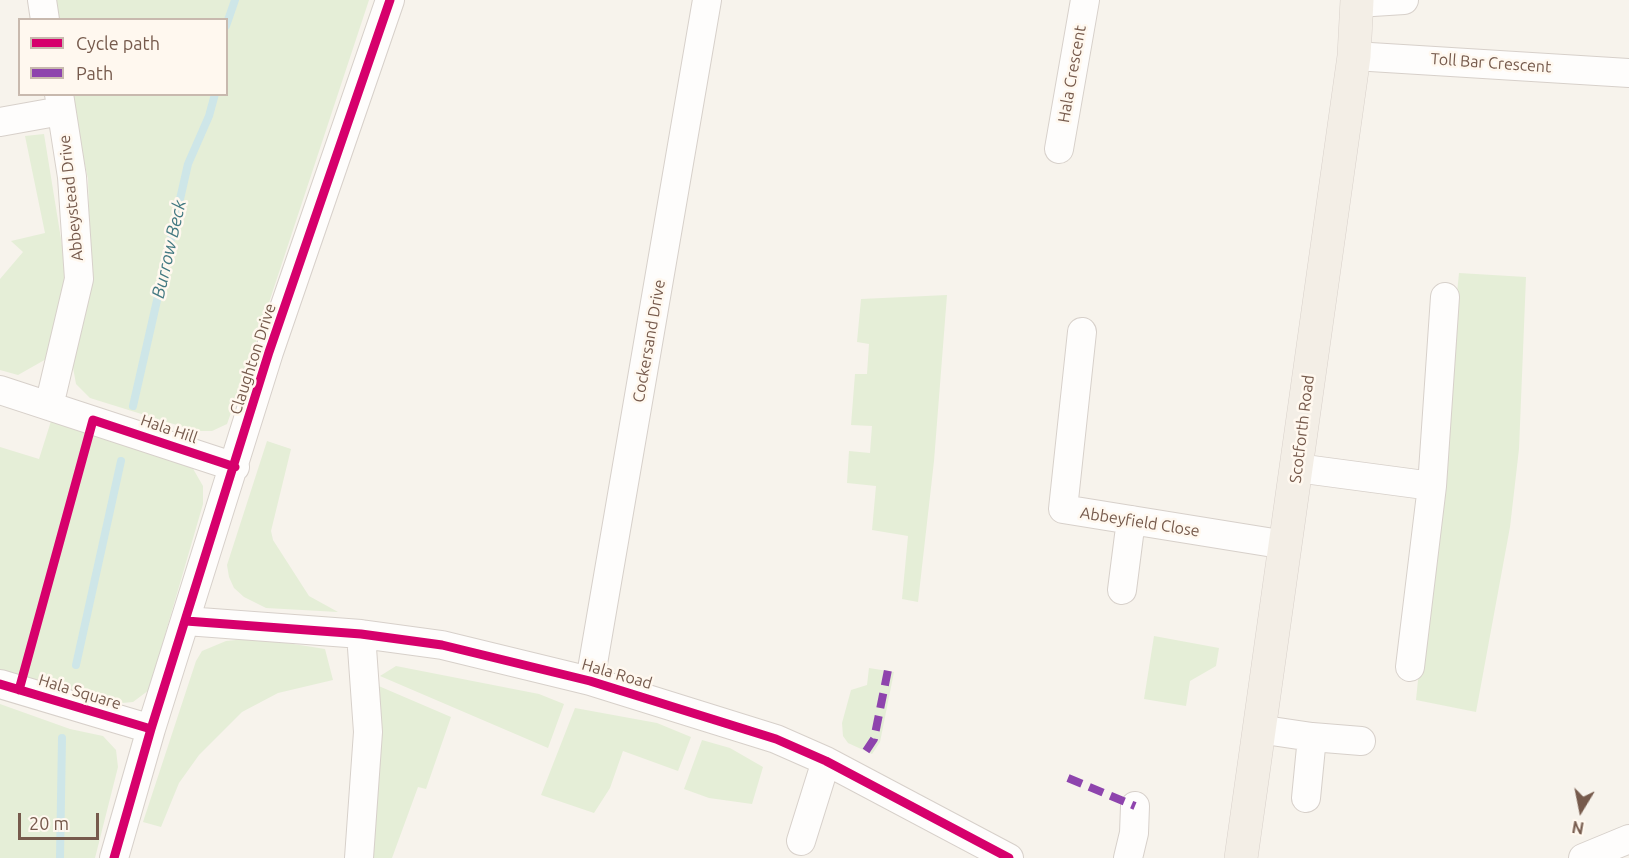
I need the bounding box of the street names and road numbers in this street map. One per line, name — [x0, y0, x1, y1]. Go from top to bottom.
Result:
street label: Hala Crescent — [1054, 24, 1090, 124]
street label: Toll Bar Crescent — [1430, 49, 1552, 77]
street label: Abbeystead Drive — [55, 134, 87, 262]
street label: Cockersand Drive — [629, 278, 669, 404]
street label: Claughton Drive — [226, 301, 280, 417]
street label: Scotforth Road — [1286, 374, 1318, 484]
street label: Hala Hill — [138, 410, 200, 448]
street label: Abbeyfield Close — [1079, 503, 1201, 541]
street label: Hala Road — [580, 655, 654, 693]
street label: Hala Square — [36, 670, 124, 714]

